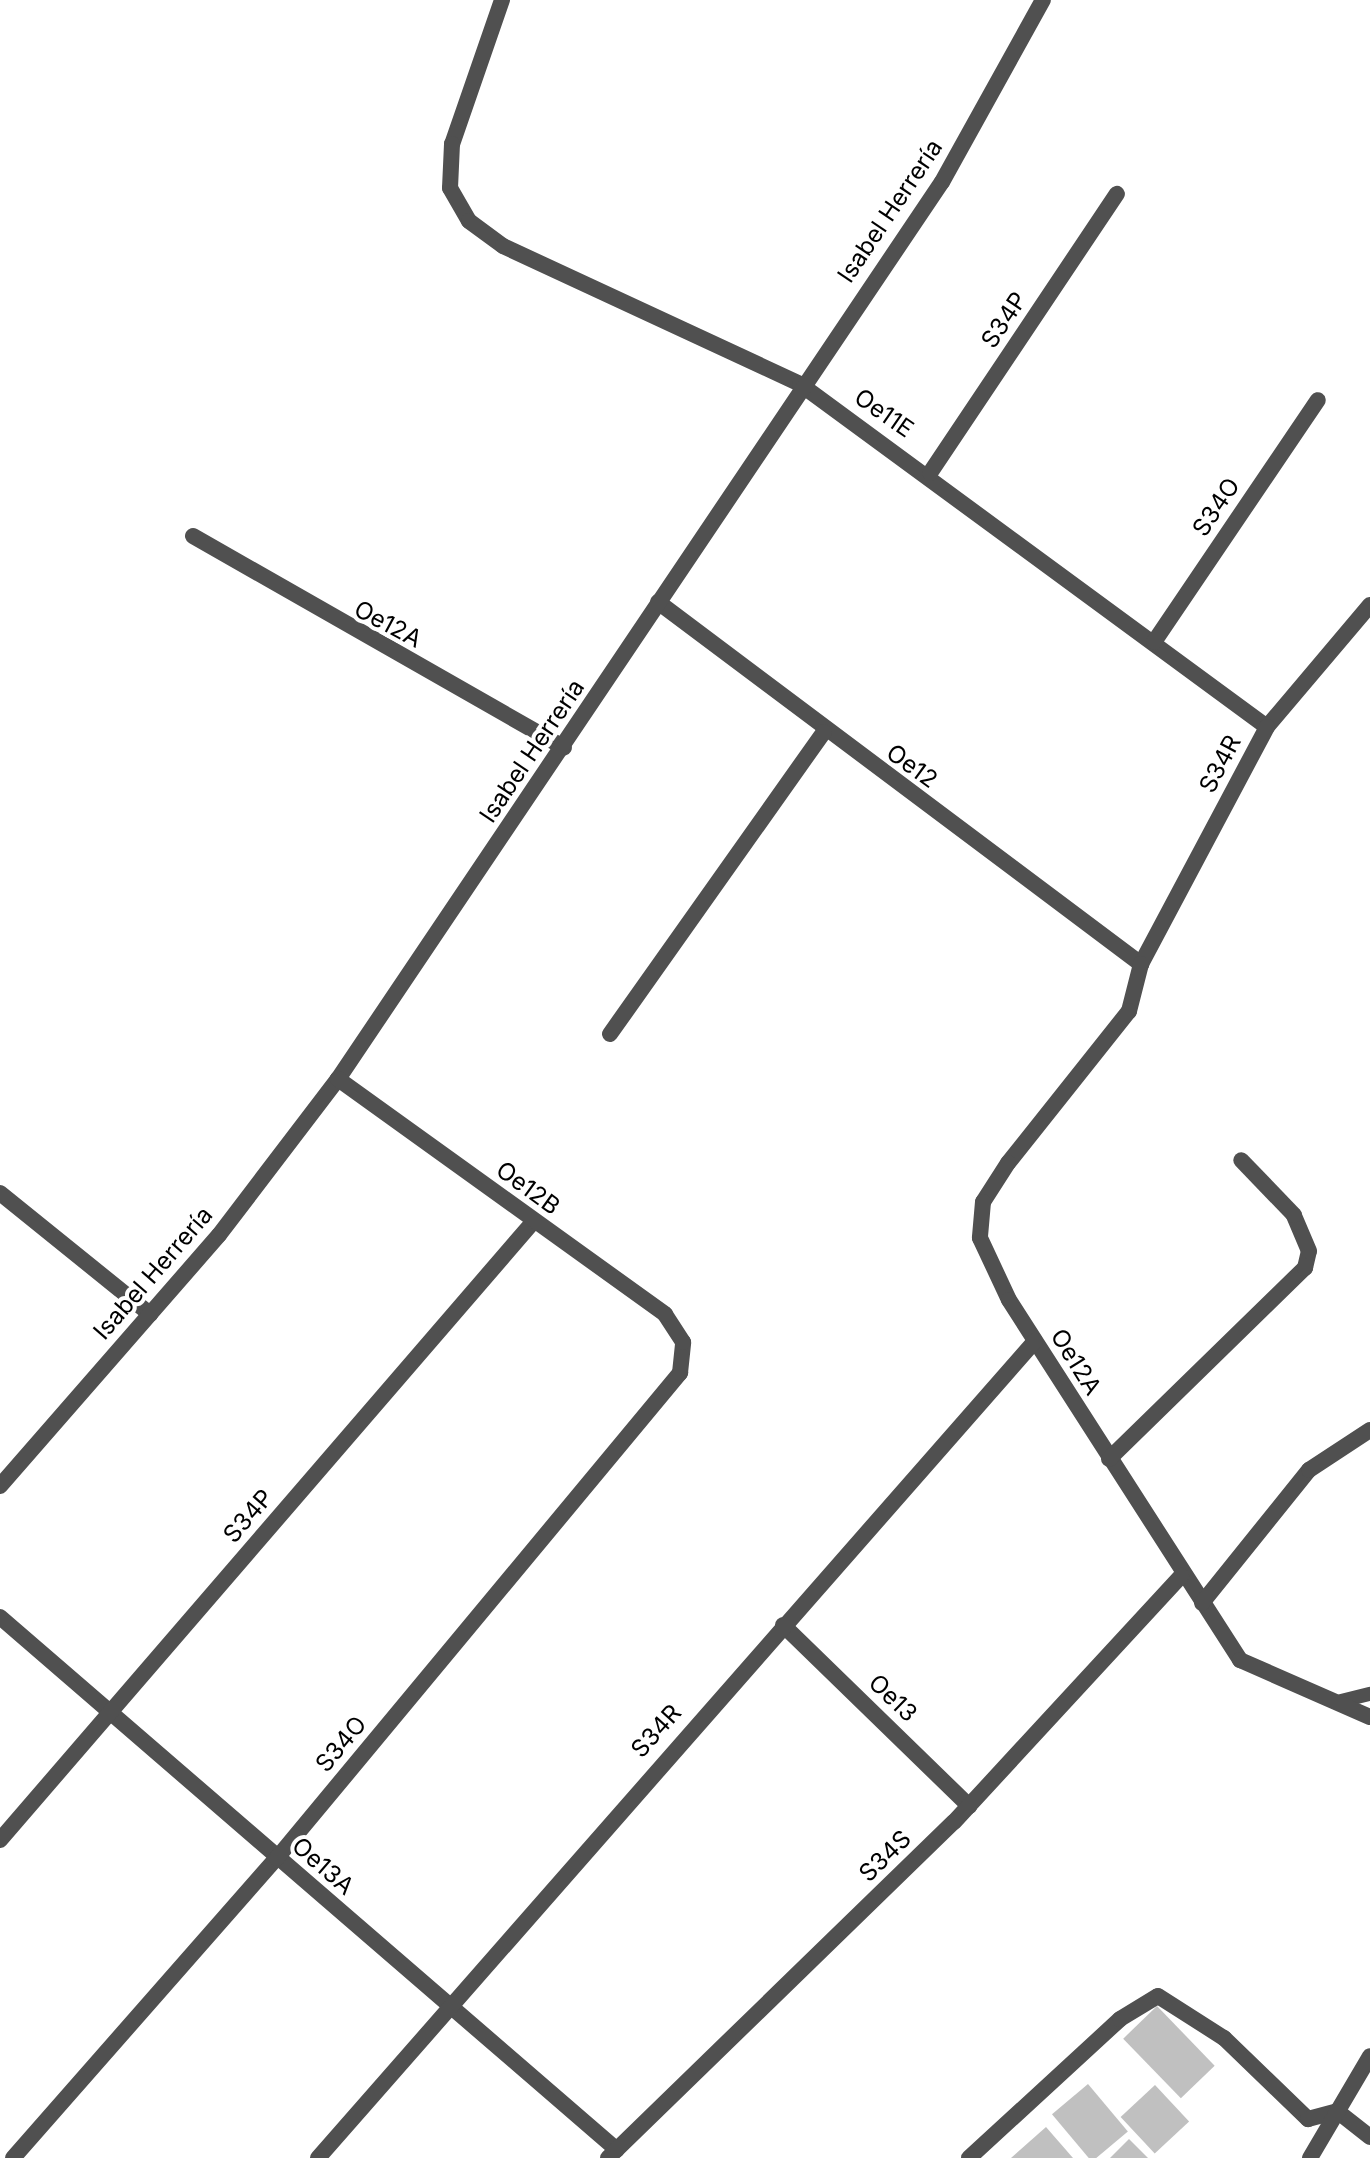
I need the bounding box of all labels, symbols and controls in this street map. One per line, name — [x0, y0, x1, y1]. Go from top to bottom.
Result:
street label: Isabel Herrería — [832, 134, 948, 288]
street label: S34P — [975, 287, 1033, 353]
street label: Oe11E — [849, 382, 919, 444]
street label: S34O — [1186, 472, 1246, 542]
street label: Oe12A — [349, 594, 427, 654]
street label: Isabel Herrería — [474, 674, 590, 828]
street label: S34R — [1193, 730, 1247, 798]
street label: Oe12 — [881, 738, 943, 794]
street label: Oe12B — [491, 1155, 565, 1221]
street label: Isabel Herrería — [88, 1201, 218, 1345]
street label: Oe12A — [1045, 1324, 1107, 1400]
street label: S34P — [217, 1484, 279, 1548]
street label: Oe13 — [863, 1668, 923, 1728]
street label: S34R — [625, 1699, 687, 1763]
street label: S34O — [309, 1710, 373, 1778]
street label: S34S — [853, 1824, 917, 1888]
street label: Oe13A — [286, 1831, 360, 1901]

